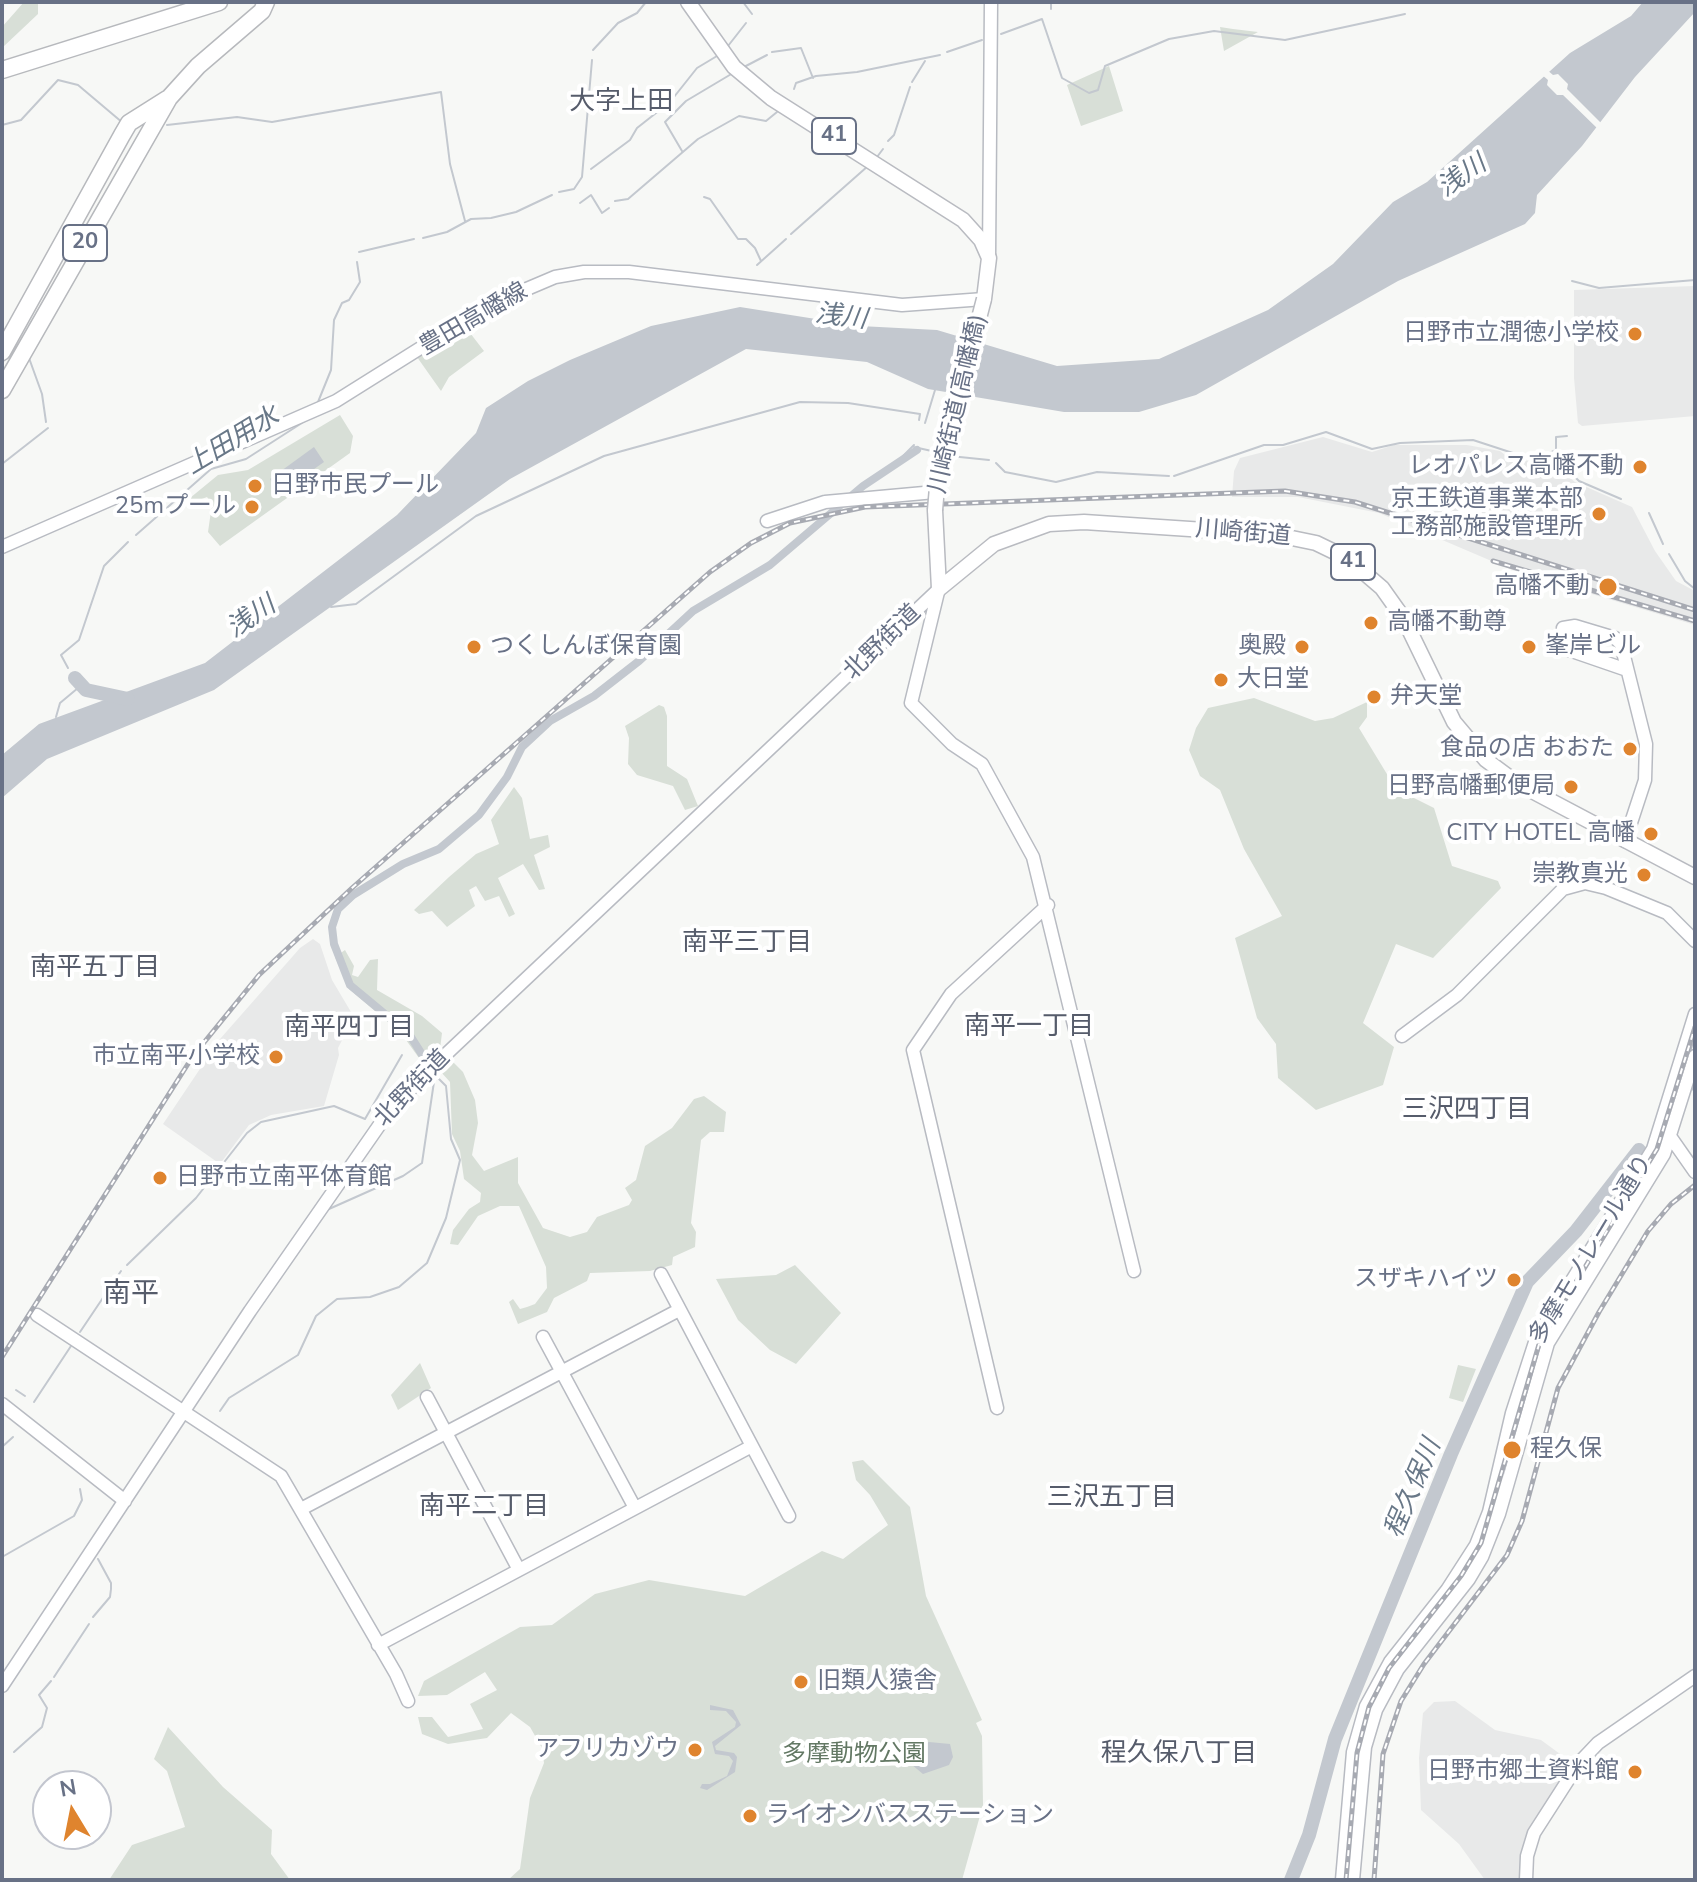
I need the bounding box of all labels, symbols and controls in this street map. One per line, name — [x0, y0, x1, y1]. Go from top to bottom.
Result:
district label: 大字上田 — [569, 87, 673, 119]
road number: 41 — [812, 118, 856, 154]
water label: 浅川 — [1433, 149, 1493, 205]
road number: 20 — [63, 225, 107, 261]
street label: 豊田高幡線 — [415, 278, 533, 362]
water label: 浅川 — [813, 299, 869, 337]
street label: 川崎街道(高幡橋) — [924, 312, 994, 496]
place label: 日野市立潤徳小学校 — [1403, 320, 1619, 348]
marker: 日野市立潤徳小学校 — [1626, 325, 1644, 343]
water label: 上田用水 — [180, 402, 286, 482]
place label: レオパレス高幡不動 — [1408, 453, 1624, 481]
marker: レオパレス高幡不動 — [1631, 458, 1649, 476]
place label: 日野市民プール — [271, 472, 439, 500]
marker: 日野市民プール — [246, 477, 264, 495]
place label: 京王鉄道事業本部 工務部施設管理所 — [1391, 486, 1583, 542]
place label: 25mプール — [115, 493, 236, 521]
marker: 25mプール — [243, 498, 261, 516]
marker: 京王鉄道事業本部 工務部施設管理所 — [1590, 505, 1608, 523]
street label: 川崎街道 — [1194, 515, 1292, 553]
road number: 41 — [1331, 544, 1375, 580]
place label: 高幡不動 — [1494, 573, 1590, 601]
marker: 高幡不動 — [1597, 576, 1619, 598]
water label: 浅川 — [222, 591, 282, 645]
street label: 北野街道 — [838, 599, 928, 687]
place label: 高幡不動尊 — [1387, 609, 1507, 637]
marker: 高幡不動尊 — [1362, 614, 1380, 632]
place label: つくしんぼ保育園 — [490, 633, 682, 661]
place label: 奥殿 — [1238, 633, 1286, 661]
place label: 峯岸ビル — [1545, 633, 1641, 661]
marker: つくしんぼ保育園 — [465, 638, 483, 656]
marker: 奥殿 — [1293, 638, 1311, 656]
marker: 峯岸ビル — [1520, 638, 1538, 656]
place label: 大日堂 — [1237, 666, 1309, 694]
marker: 大日堂 — [1212, 671, 1230, 689]
place label: 弁天堂 — [1390, 683, 1462, 711]
marker: 弁天堂 — [1365, 688, 1383, 706]
place label: 食品の店 おおた — [1440, 735, 1614, 763]
marker: 食品の店 おおた — [1621, 740, 1639, 758]
place label: 日野高幡郵便局 — [1387, 773, 1555, 801]
marker: 日野高幡郵便局 — [1562, 778, 1580, 796]
place label: CITY HOTEL 高幡 — [1446, 820, 1635, 848]
marker: CITY HOTEL 高幡 — [1642, 825, 1660, 843]
place label: 崇教真光 — [1532, 861, 1628, 889]
marker: 崇教真光 — [1635, 866, 1653, 884]
district label: 南平三丁目 — [682, 928, 812, 960]
district label: 南平五丁目 — [30, 953, 160, 985]
district label: 南平一丁目 — [964, 1012, 1094, 1044]
district label: 南平四丁目 — [284, 1013, 414, 1045]
place label: 市立南平小学校 — [92, 1043, 260, 1071]
street label: 北野街道 — [369, 1044, 457, 1134]
marker: 市立南平小学校 — [267, 1048, 285, 1066]
district label: 三沢四丁目 — [1402, 1095, 1532, 1127]
street label: 多摩モノレール通り — [1524, 1150, 1660, 1350]
place label: 日野市立南平体育館 — [176, 1164, 392, 1192]
marker: 日野市立南平体育館 — [151, 1169, 169, 1187]
place label: スザキハイツ — [1354, 1266, 1498, 1294]
marker: スザキハイツ — [1505, 1271, 1523, 1289]
district label: 南平 — [103, 1278, 159, 1312]
water label: 程久保川 — [1379, 1435, 1449, 1543]
place label: 程久保 — [1530, 1436, 1602, 1464]
marker: 程久保 — [1501, 1439, 1523, 1461]
district label: 三沢五丁目 — [1047, 1483, 1177, 1515]
district label: 南平二丁目 — [419, 1492, 549, 1524]
place label: 旧類人猿舎 — [817, 1668, 937, 1696]
marker: 旧類人猿舎 — [792, 1673, 810, 1691]
place label: アフリカゾウ — [535, 1736, 679, 1764]
district label: 程久保八丁目 — [1101, 1739, 1257, 1771]
marker: アフリカゾウ — [686, 1741, 704, 1759]
park label: 多摩動物公園 — [782, 1741, 926, 1769]
place label: 日野市郷土資料館 — [1427, 1758, 1619, 1786]
marker: 日野市郷土資料館 — [1626, 1763, 1644, 1781]
north arrow — [32, 1770, 112, 1850]
text: N — [57, 1772, 79, 1805]
place label: ライオンバスステーション — [766, 1802, 1054, 1830]
marker: ライオンバスステーション — [741, 1807, 759, 1825]

